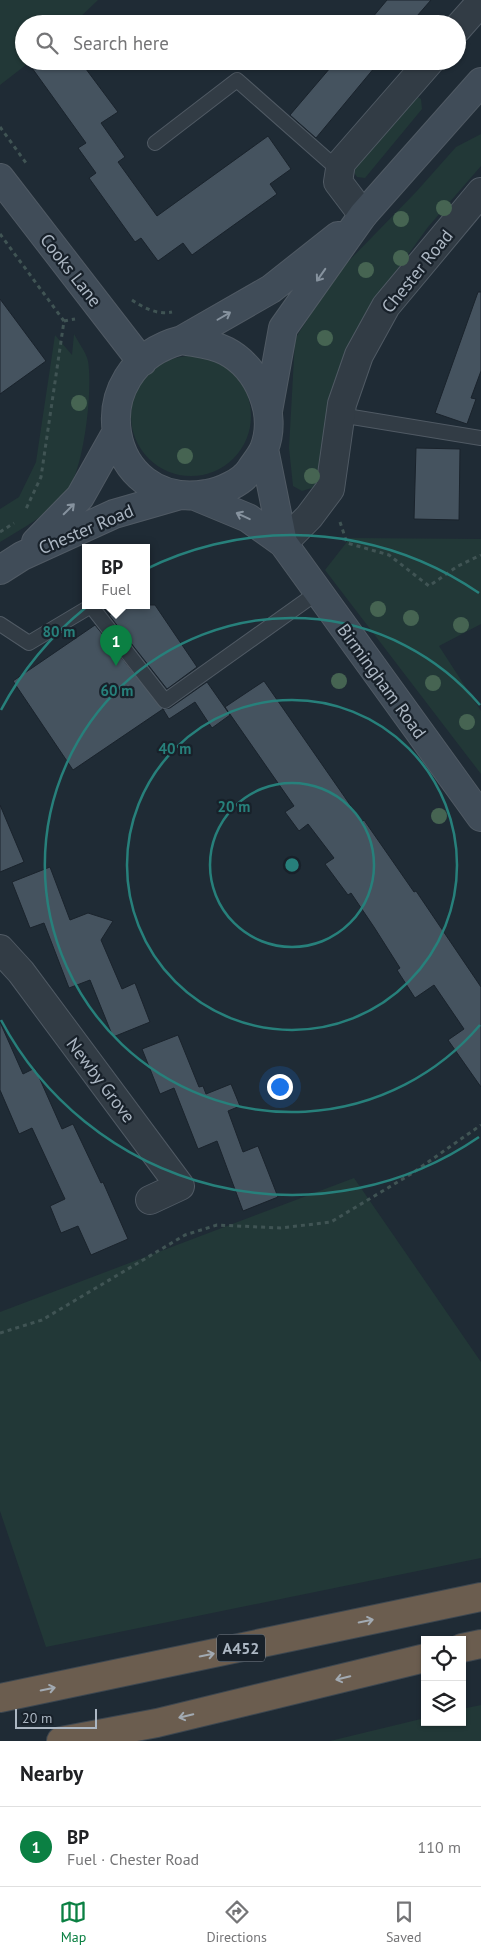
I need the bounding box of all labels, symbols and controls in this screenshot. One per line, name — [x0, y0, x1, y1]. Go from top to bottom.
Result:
search box — [15, 15, 466, 70]
icon: search — [33, 29, 61, 57]
text: Search here — [73, 31, 169, 55]
street label: Chester Road — [376, 225, 458, 317]
street label: Cooks Lane — [35, 229, 107, 311]
one-way arrow — [316, 268, 326, 282]
one-way arrow — [217, 311, 232, 321]
street label: Chester Road — [35, 499, 137, 559]
one-way arrow — [63, 502, 75, 515]
one-way arrow — [236, 511, 251, 521]
popup — [82, 544, 150, 609]
text: BP — [101, 555, 123, 579]
text: Fuel — [101, 579, 131, 599]
street label: Birmingham Road — [333, 619, 431, 743]
text: 80 m — [43, 622, 75, 641]
pin: 1 — [100, 625, 132, 666]
text: 60 m — [101, 681, 133, 700]
text: 40 m — [159, 739, 191, 758]
text: 20 m — [218, 797, 250, 816]
centre of rings — [283, 856, 301, 874]
street label: Newby Grove — [62, 1033, 140, 1127]
your location — [267, 1074, 293, 1100]
one-way arrow — [357, 1616, 373, 1626]
road number: A452 — [217, 1635, 265, 1662]
map controls — [421, 1636, 466, 1726]
button: locate — [421, 1636, 466, 1681]
one-way arrow — [198, 1650, 214, 1659]
one-way arrow — [336, 1674, 352, 1683]
button: layers — [421, 1681, 466, 1726]
one-way arrow — [39, 1683, 55, 1693]
scale bar — [15, 1706, 98, 1729]
text: 20 m — [22, 1709, 52, 1727]
one-way arrow — [178, 1712, 194, 1722]
text: Nearby — [20, 1760, 83, 1787]
text: BP — [67, 1825, 89, 1849]
text: 1 — [31, 1837, 41, 1857]
text: 110 m — [418, 1837, 461, 1857]
text: Fuel · Chester Road — [67, 1849, 199, 1869]
tab: Map — [59, 1898, 87, 1946]
tab: Directions — [206, 1898, 267, 1946]
tab: Saved — [386, 1898, 422, 1946]

